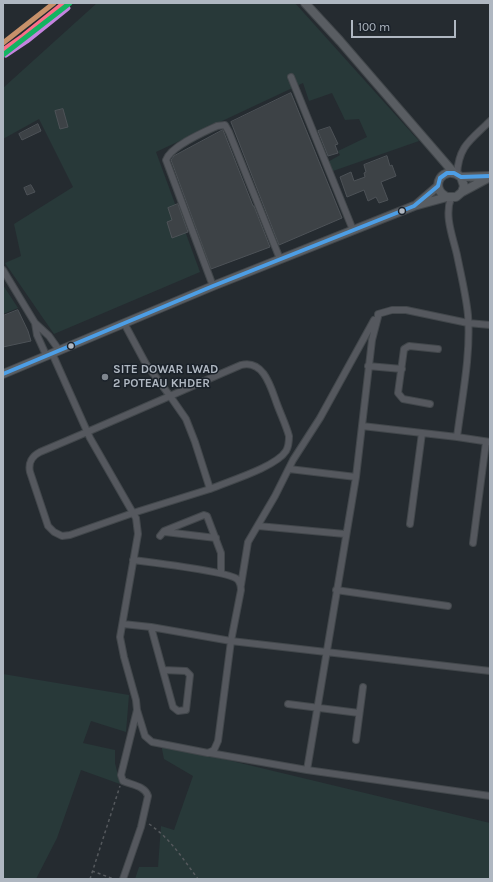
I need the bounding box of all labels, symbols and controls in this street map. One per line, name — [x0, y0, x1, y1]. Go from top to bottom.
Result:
scale bar — [353, 12, 458, 38]
text: 100 m — [358, 20, 390, 34]
unlabelled marker — [397, 206, 407, 216]
unlabelled marker — [66, 341, 76, 351]
place label: SITE DOWAR LWAD 2 POTEAU KHDER — [113, 363, 218, 391]
marker: SITE DOWAR LWAD 2 POTEAU KHDER — [100, 372, 110, 382]

